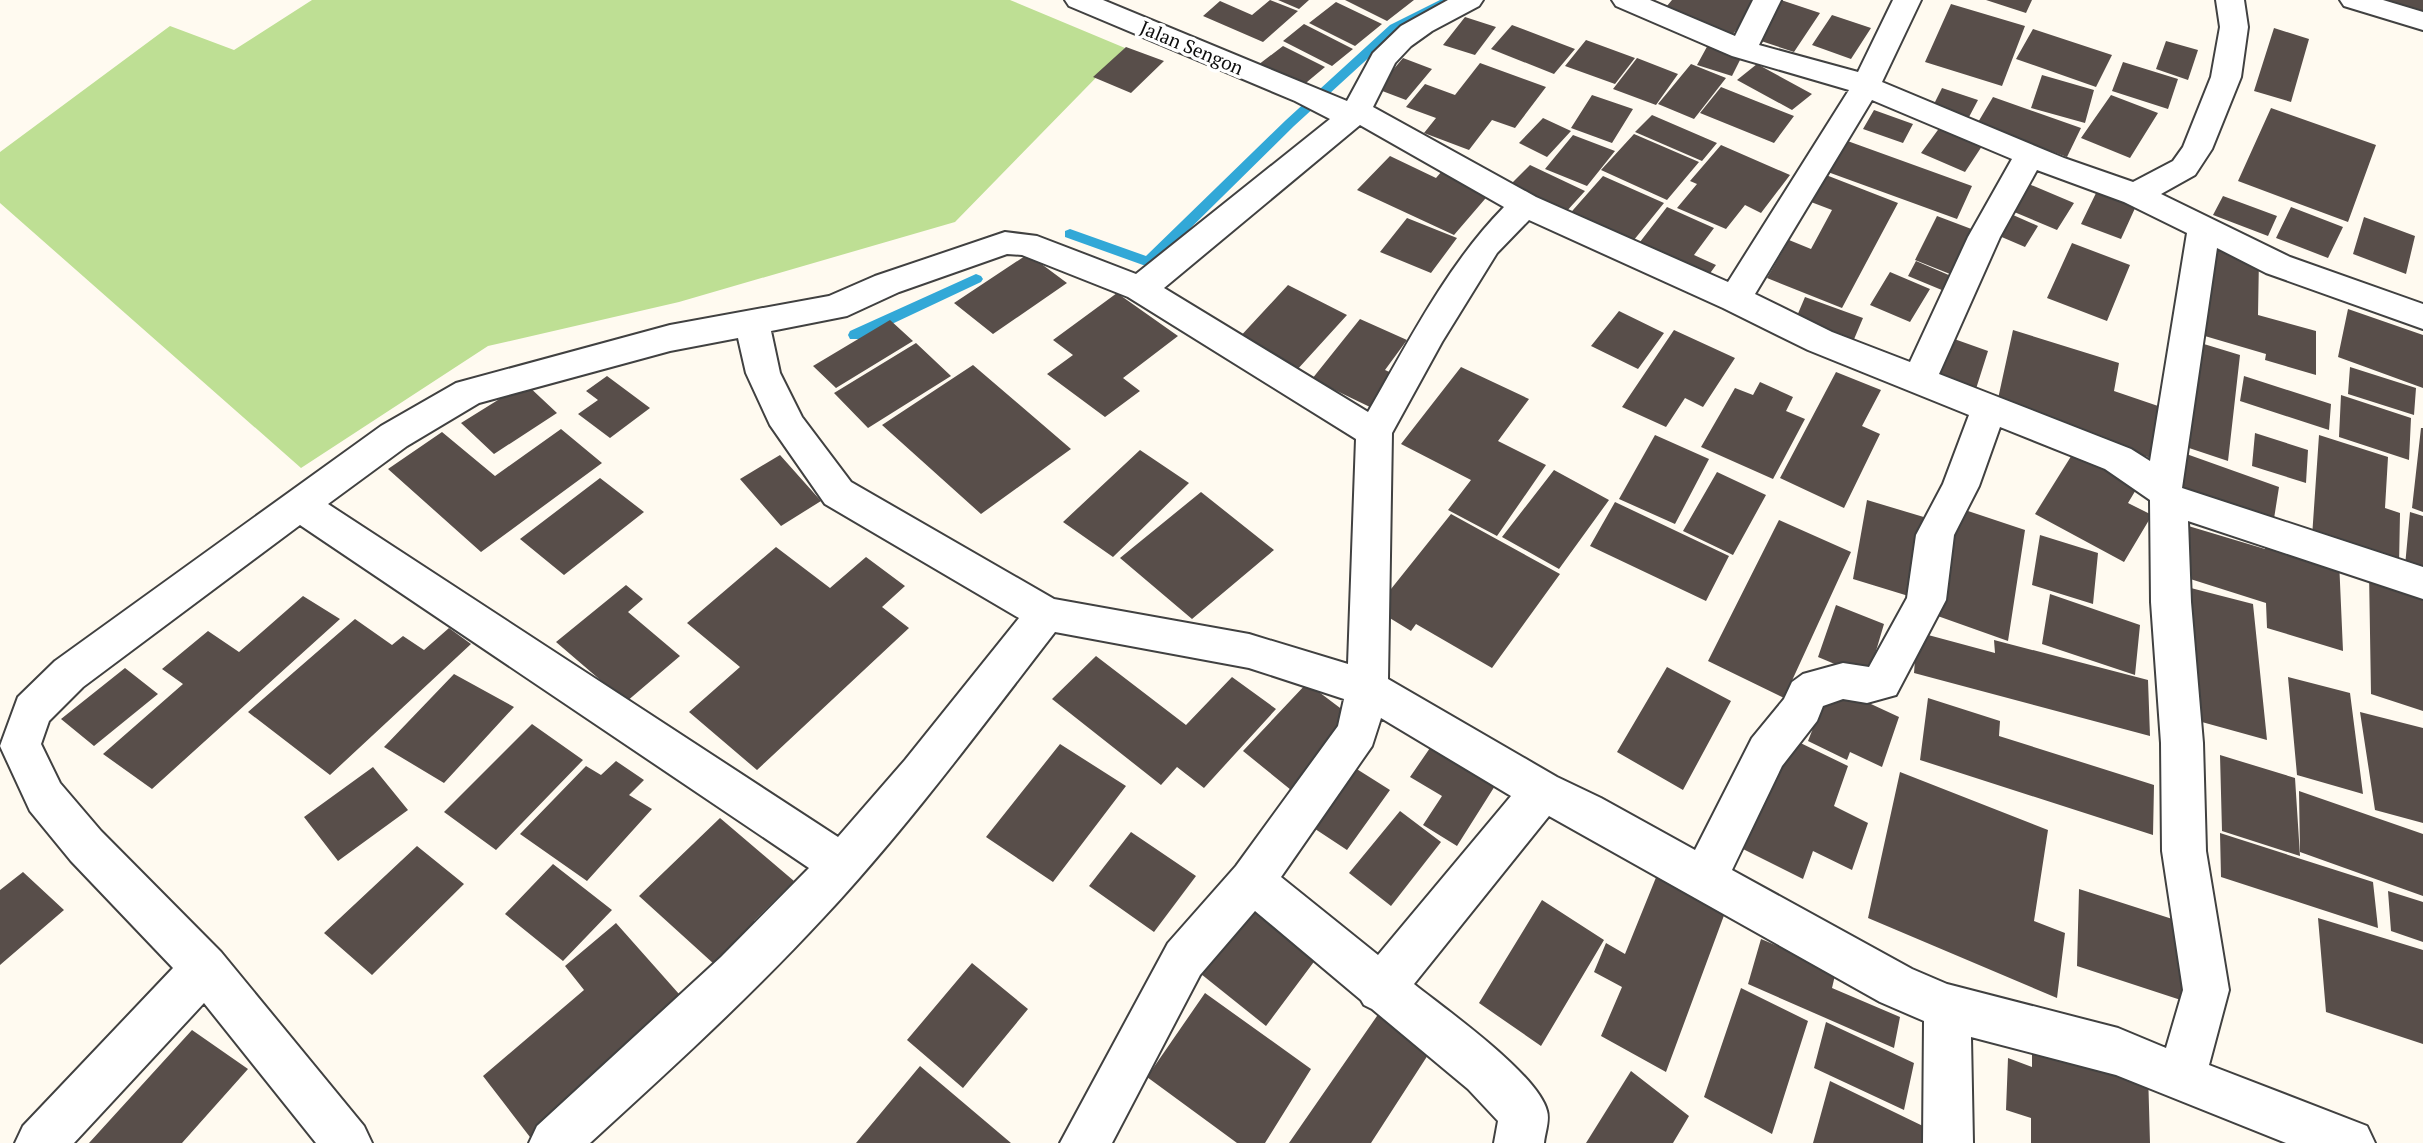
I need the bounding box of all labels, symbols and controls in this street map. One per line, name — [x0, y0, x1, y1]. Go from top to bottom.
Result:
street label: Jalan Sengon — [1136, 14, 1248, 80]

